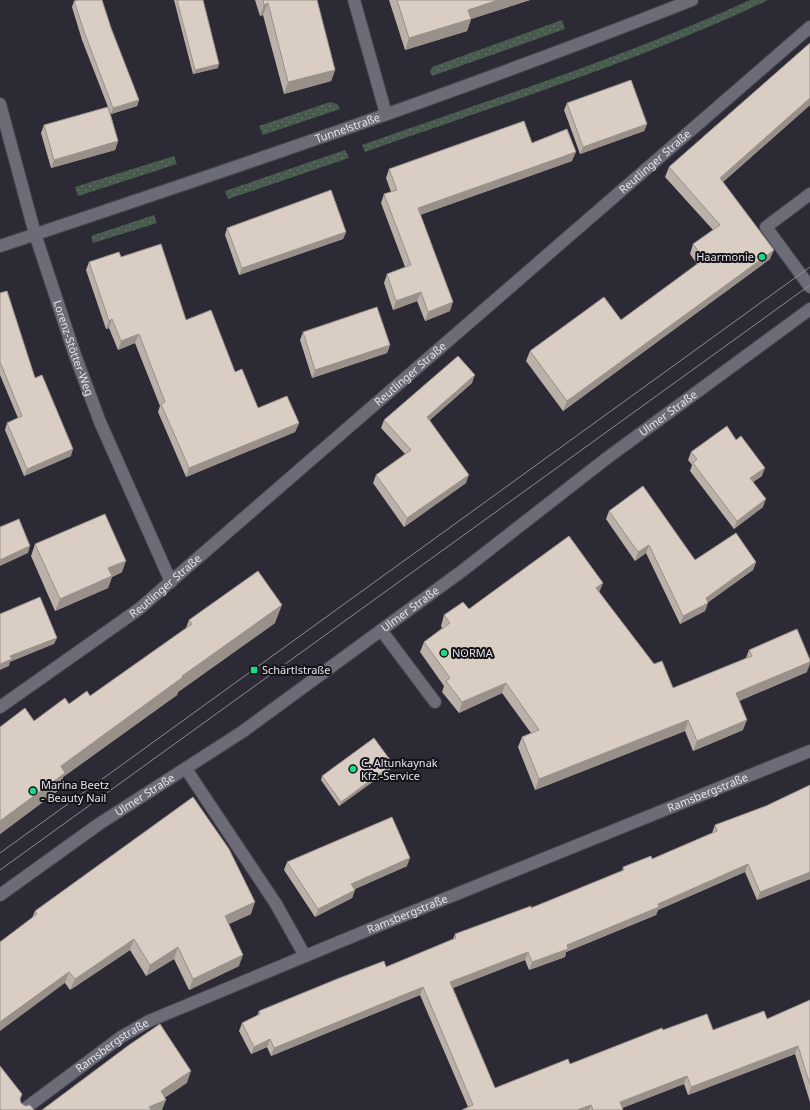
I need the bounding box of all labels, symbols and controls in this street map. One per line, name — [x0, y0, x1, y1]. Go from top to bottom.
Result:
street label: Tunnelstraße — [313, 109, 382, 146]
street label: Reutlinger Straße — [615, 126, 694, 196]
place label: Haarmonie — [696, 249, 754, 264]
marker: Haarmonie — [757, 252, 767, 262]
street label: Lorenz-Stötter-Weg — [50, 298, 98, 398]
street label: Reutlinger Straße — [371, 338, 449, 409]
street label: Ulmer Straße — [636, 386, 700, 439]
street label: Reutlinger Straße — [126, 550, 204, 621]
street label: Ulmer Straße — [378, 582, 442, 635]
place label: NORMA — [452, 645, 494, 660]
marker: NORMA — [439, 648, 449, 658]
place label: Schärtlstraße — [262, 662, 331, 677]
marker: Schärtlstraße — [249, 665, 259, 675]
place label: C. Altunkaynak Kfz.-Service — [361, 755, 438, 783]
marker: C. Altunkaynak Kfz.-Service — [348, 764, 358, 774]
street label: Ulmer Straße — [111, 769, 177, 819]
street label: Ramsbergstraße — [665, 769, 750, 815]
place label: Marina Beetz - Beauty Nail — [41, 777, 109, 805]
marker: Marina Beetz - Beauty Nail — [28, 786, 38, 796]
street label: Ramsbergstraße — [364, 890, 450, 937]
street label: Ramsbergstraße — [72, 1015, 151, 1076]

